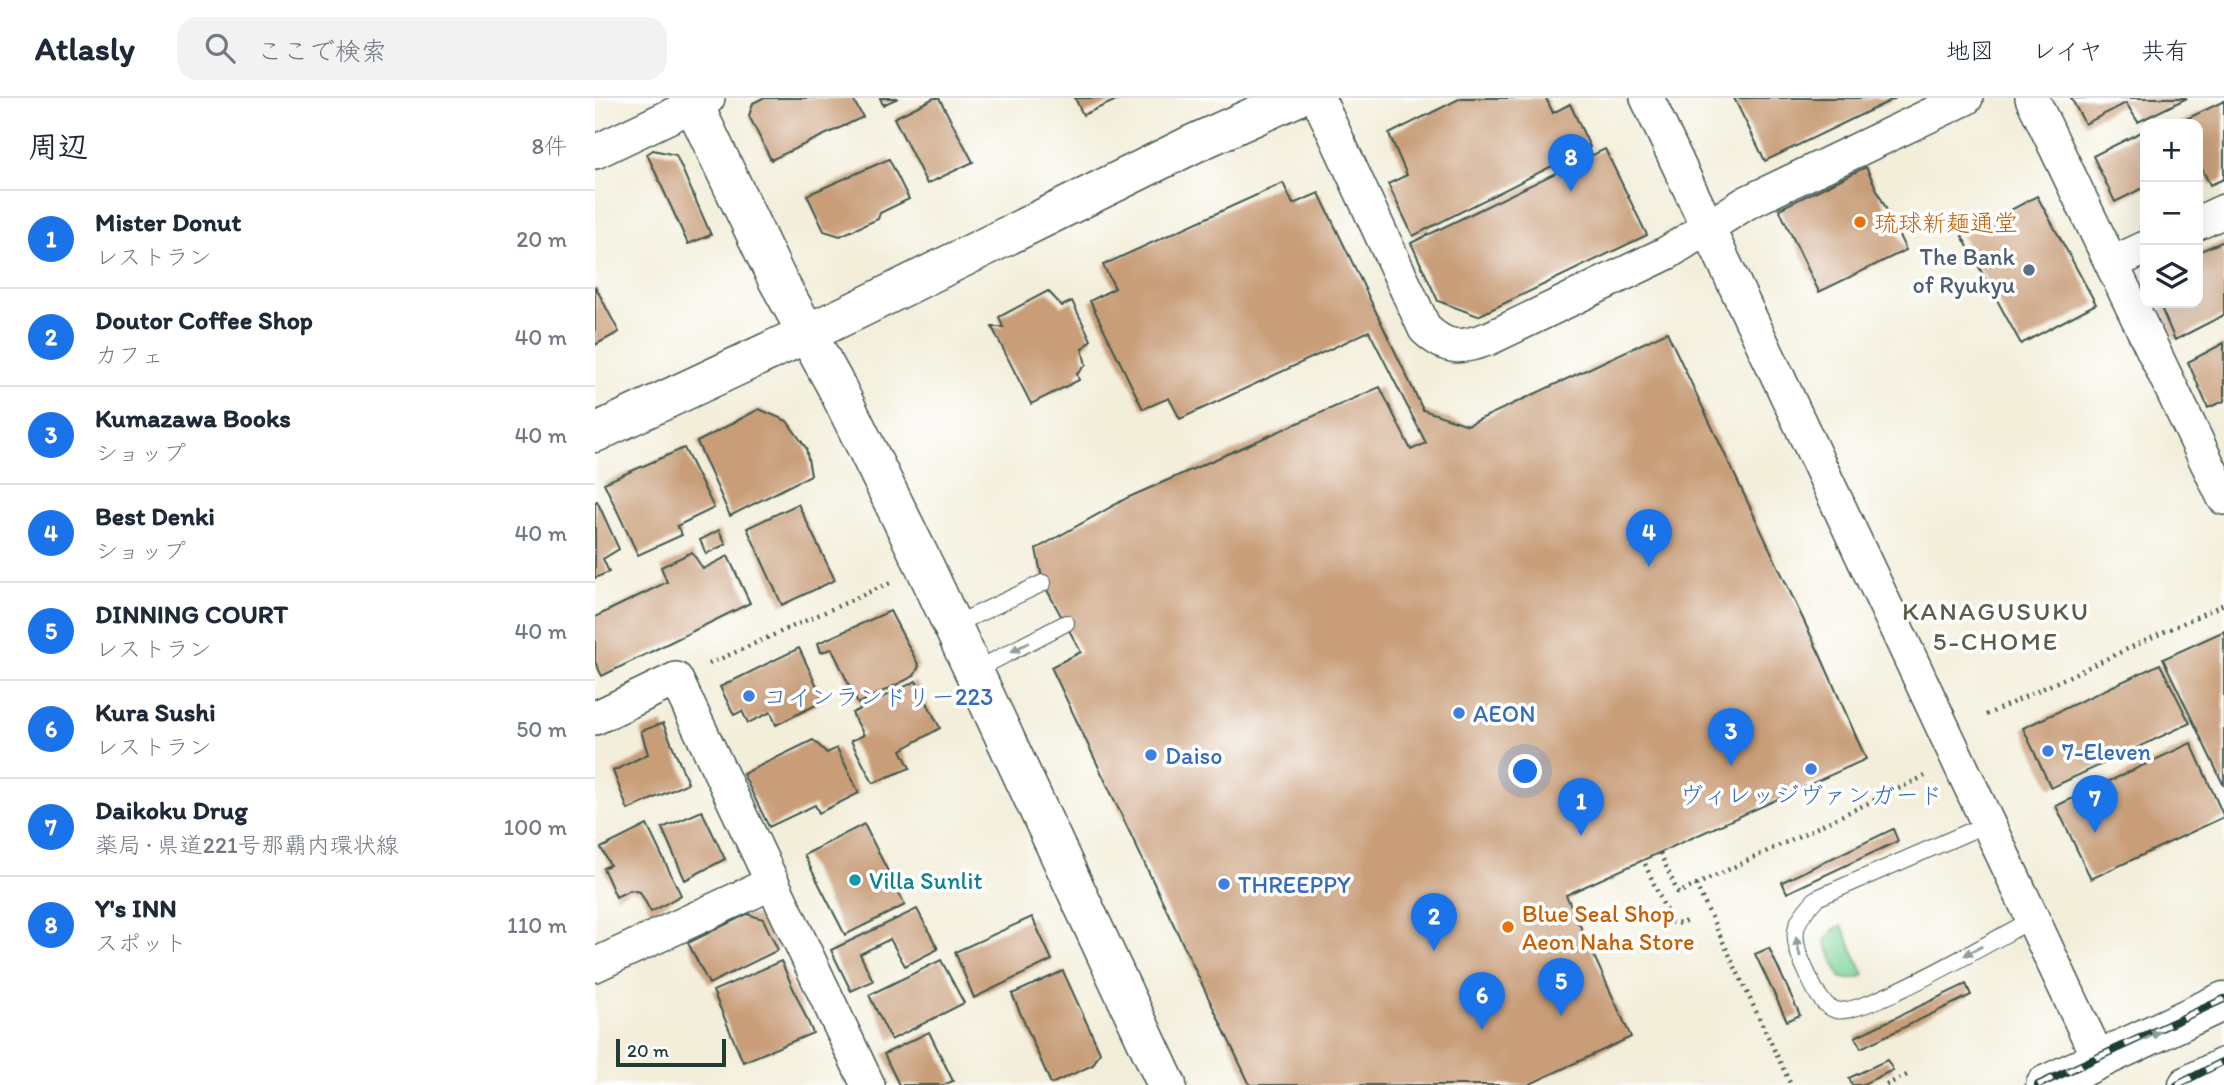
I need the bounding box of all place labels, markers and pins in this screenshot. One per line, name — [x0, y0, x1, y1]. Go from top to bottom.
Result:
pin: 8 — [1548, 134, 1594, 192]
place label: 琉球新麺通堂 — [1874, 208, 2018, 237]
marker: 琉球新麺通堂 — [1852, 214, 1868, 230]
place label: The Bank of Ryukyu — [1912, 242, 2016, 299]
marker: The Bank of Ryukyu — [2021, 262, 2037, 278]
pin: 4 — [1626, 509, 1672, 567]
place label: コインランドリー223 — [763, 682, 993, 711]
marker: コインランドリー223 — [741, 688, 757, 704]
place label: AEON — [1473, 699, 1535, 728]
marker: AEON — [1451, 705, 1467, 721]
pin: 3 — [1708, 708, 1754, 766]
place label: 7-Eleven — [2062, 737, 2152, 766]
place label: Daiso — [1165, 741, 1222, 770]
marker: 7-Eleven — [2040, 743, 2056, 759]
marker: Daiso — [1143, 747, 1159, 763]
marker: ヴィレッジヴァンガード — [1803, 761, 1819, 777]
pin: 7 — [2072, 775, 2118, 833]
pin: 1 — [1558, 778, 1604, 836]
place label: ヴィレッジヴァンガード — [1679, 780, 1943, 809]
place label: Villa Sunlit — [869, 866, 982, 895]
place label: THREEPPY — [1238, 870, 1351, 899]
marker: Villa Sunlit — [847, 872, 863, 888]
marker: THREEPPY — [1216, 876, 1232, 892]
pin: 2 — [1411, 893, 1457, 951]
place label: Blue Seal Shop Aeon Naha Store — [1522, 899, 1695, 956]
marker: Blue Seal Shop Aeon Naha Store — [1500, 919, 1516, 935]
pin: 5 — [1538, 958, 1584, 1016]
pin: 6 — [1459, 972, 1505, 1030]

